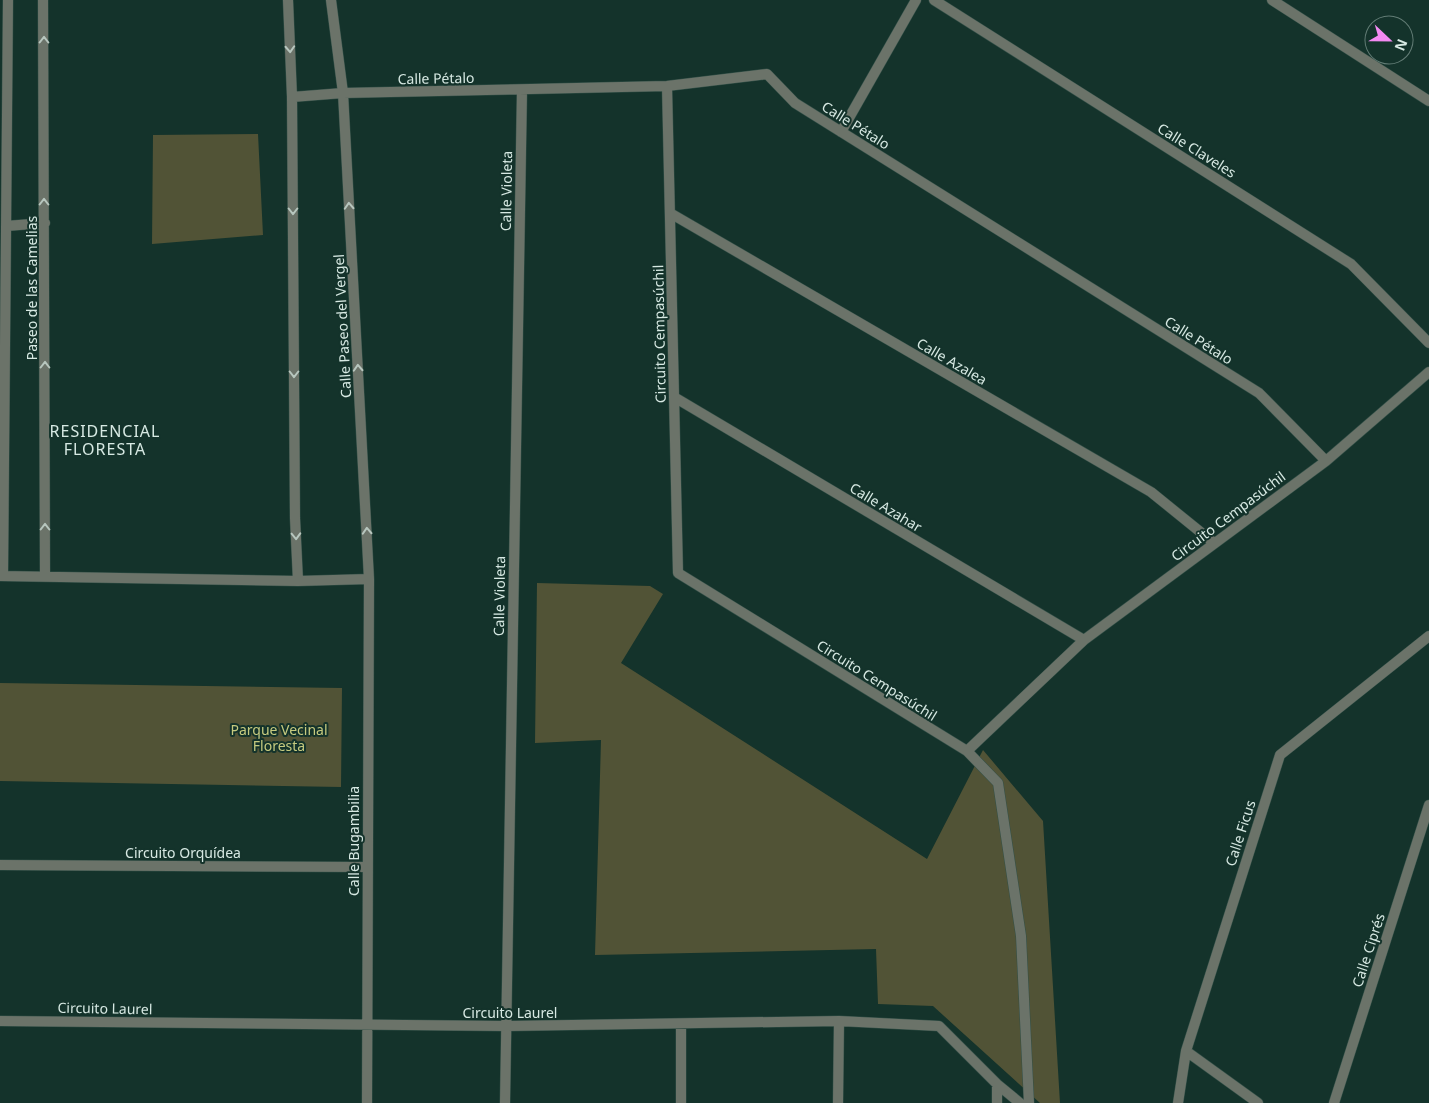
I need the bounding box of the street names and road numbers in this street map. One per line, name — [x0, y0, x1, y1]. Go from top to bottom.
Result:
street label: Calle Pétalo — [397, 68, 475, 88]
street label: Calle Pétalo — [818, 97, 894, 153]
street label: Calle Claveles — [1154, 118, 1240, 182]
street label: Calle Violeta — [496, 151, 516, 231]
street label: Paseo de las Camelias — [22, 215, 41, 360]
street label: Calle Paseo del Vergel — [329, 254, 355, 398]
street label: Circuito Cempasúchil — [648, 265, 670, 403]
street label: Calle Pétalo — [1161, 312, 1237, 368]
street label: Calle Azalea — [913, 333, 991, 389]
street label: Circuito Cempasúchil — [1167, 467, 1289, 565]
street label: Calle Azahar — [846, 478, 926, 536]
street label: Calle Violeta — [489, 556, 509, 636]
street label: Circuito Cempasúchil — [813, 635, 941, 725]
street label: Calle Bugambilia — [344, 786, 363, 896]
street label: Calle Ficus — [1220, 797, 1260, 868]
street label: Circuito Orquídea — [125, 843, 241, 862]
street label: Calle Ciprés — [1347, 910, 1389, 989]
street label: Circuito Laurel — [57, 998, 153, 1018]
street label: Circuito Laurel — [463, 1003, 557, 1022]

